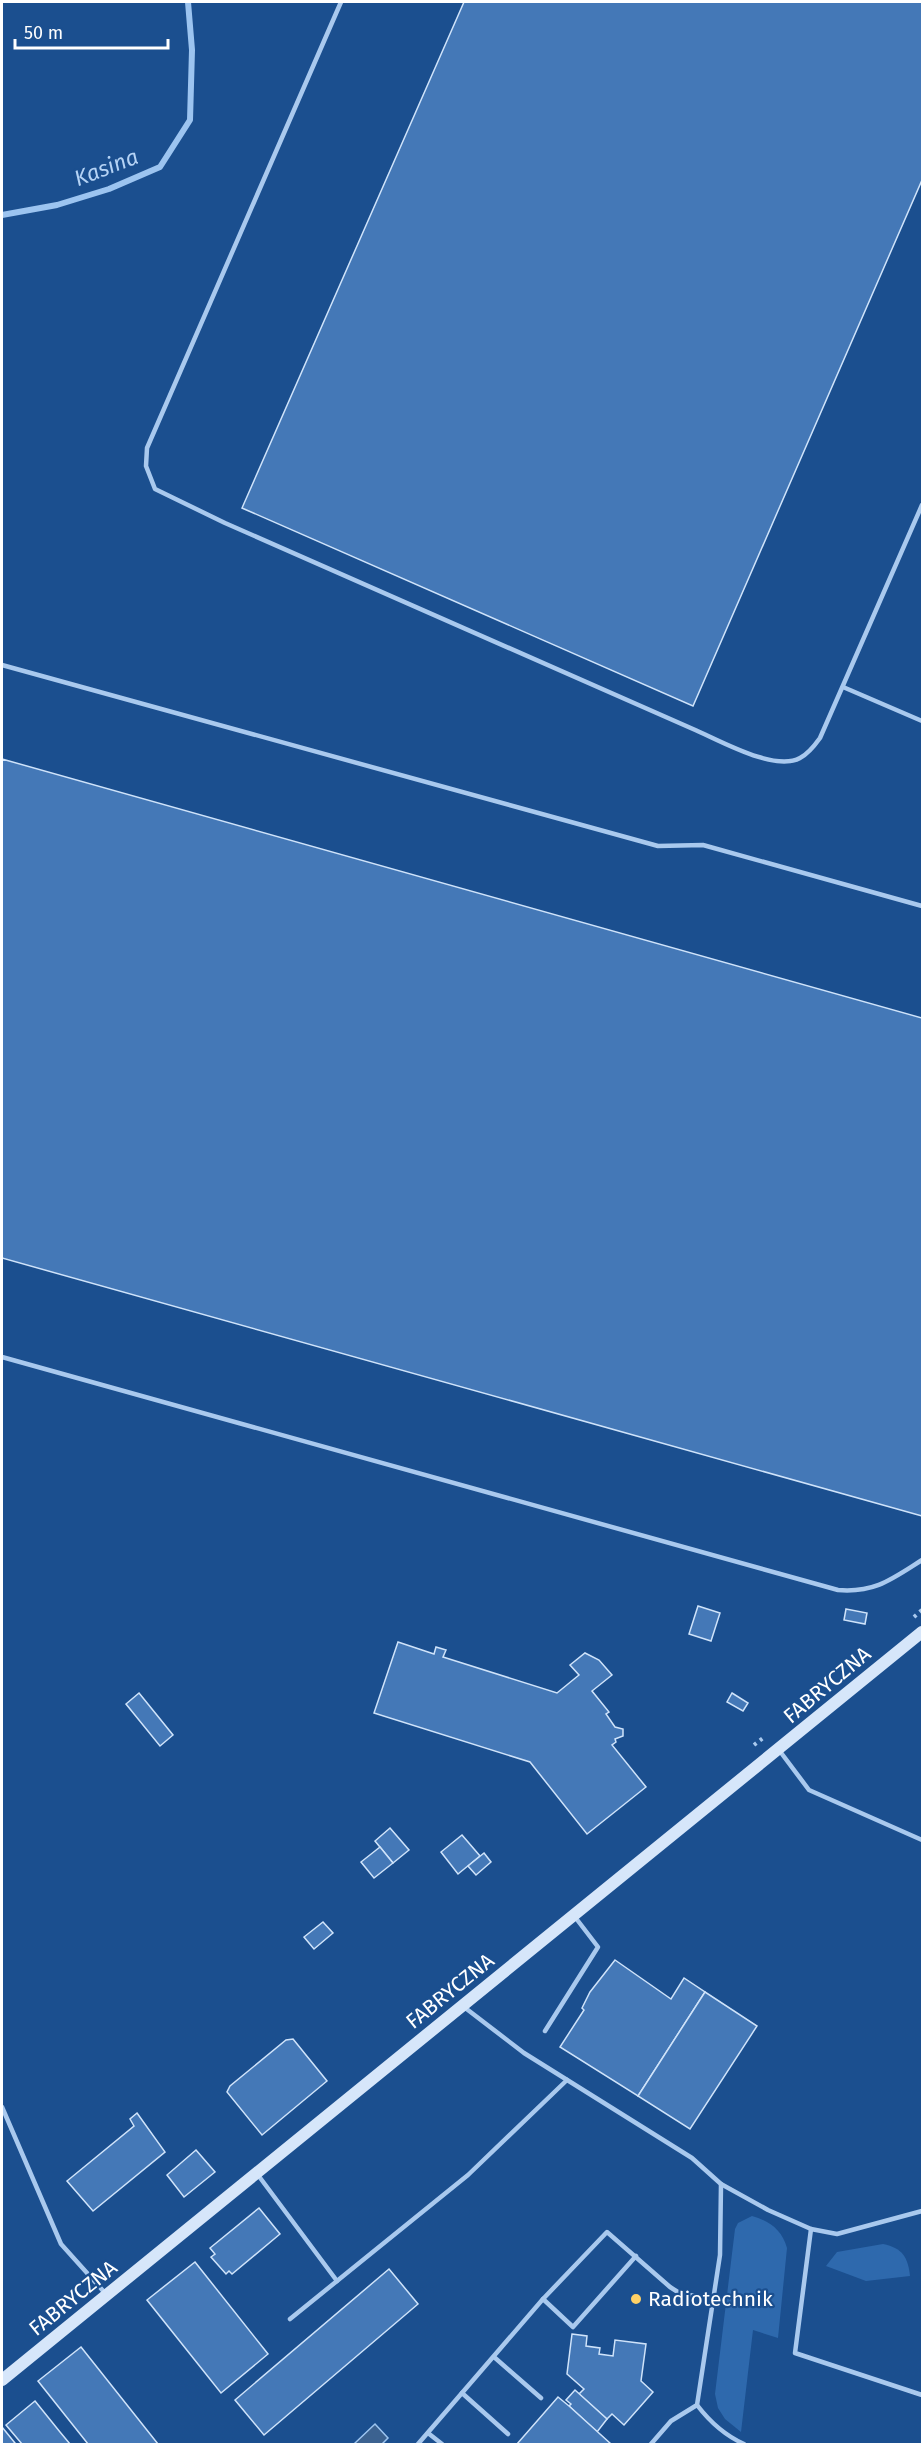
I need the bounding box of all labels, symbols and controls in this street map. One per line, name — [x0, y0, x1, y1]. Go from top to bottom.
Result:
scale bar — [15, 12, 168, 50]
text: 50 m — [24, 22, 63, 44]
water label: Kasina — [70, 143, 142, 192]
street label: FABRYCZNA — [778, 1641, 876, 1729]
street label: FABRYCZNA — [401, 1948, 499, 2034]
street label: FABRYCZNA — [24, 2255, 122, 2341]
place label: Radiotechnik — [648, 2286, 773, 2312]
marker: Radiotechnik — [629, 2292, 643, 2306]

